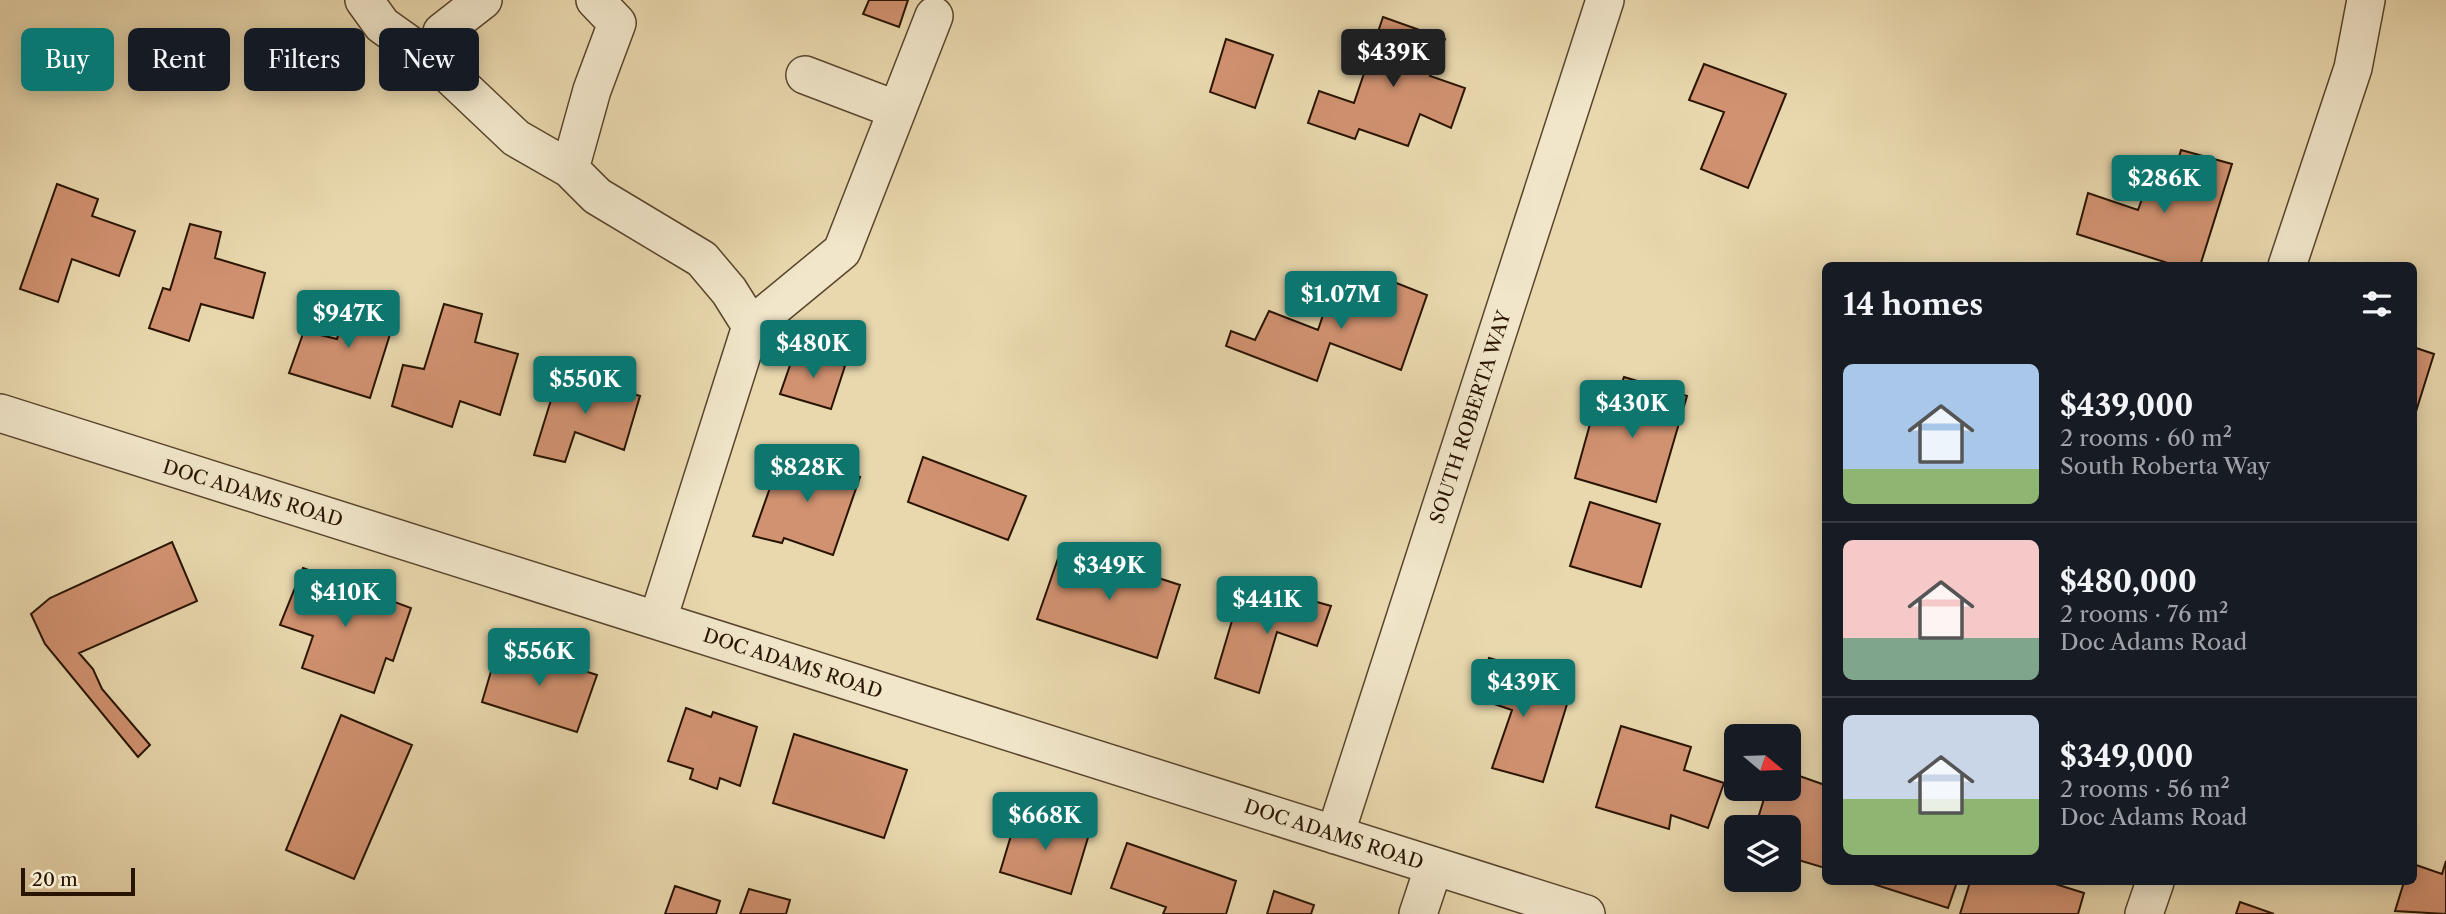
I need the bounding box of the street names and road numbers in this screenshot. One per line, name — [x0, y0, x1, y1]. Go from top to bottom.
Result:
street label: SOUTH ROBERTA WAY — [1425, 307, 1516, 526]
street label: DOC ADAMS ROAD — [160, 455, 346, 532]
street label: DOC ADAMS ROAD — [700, 624, 885, 703]
street label: DOC ADAMS ROAD — [1241, 795, 1426, 874]

